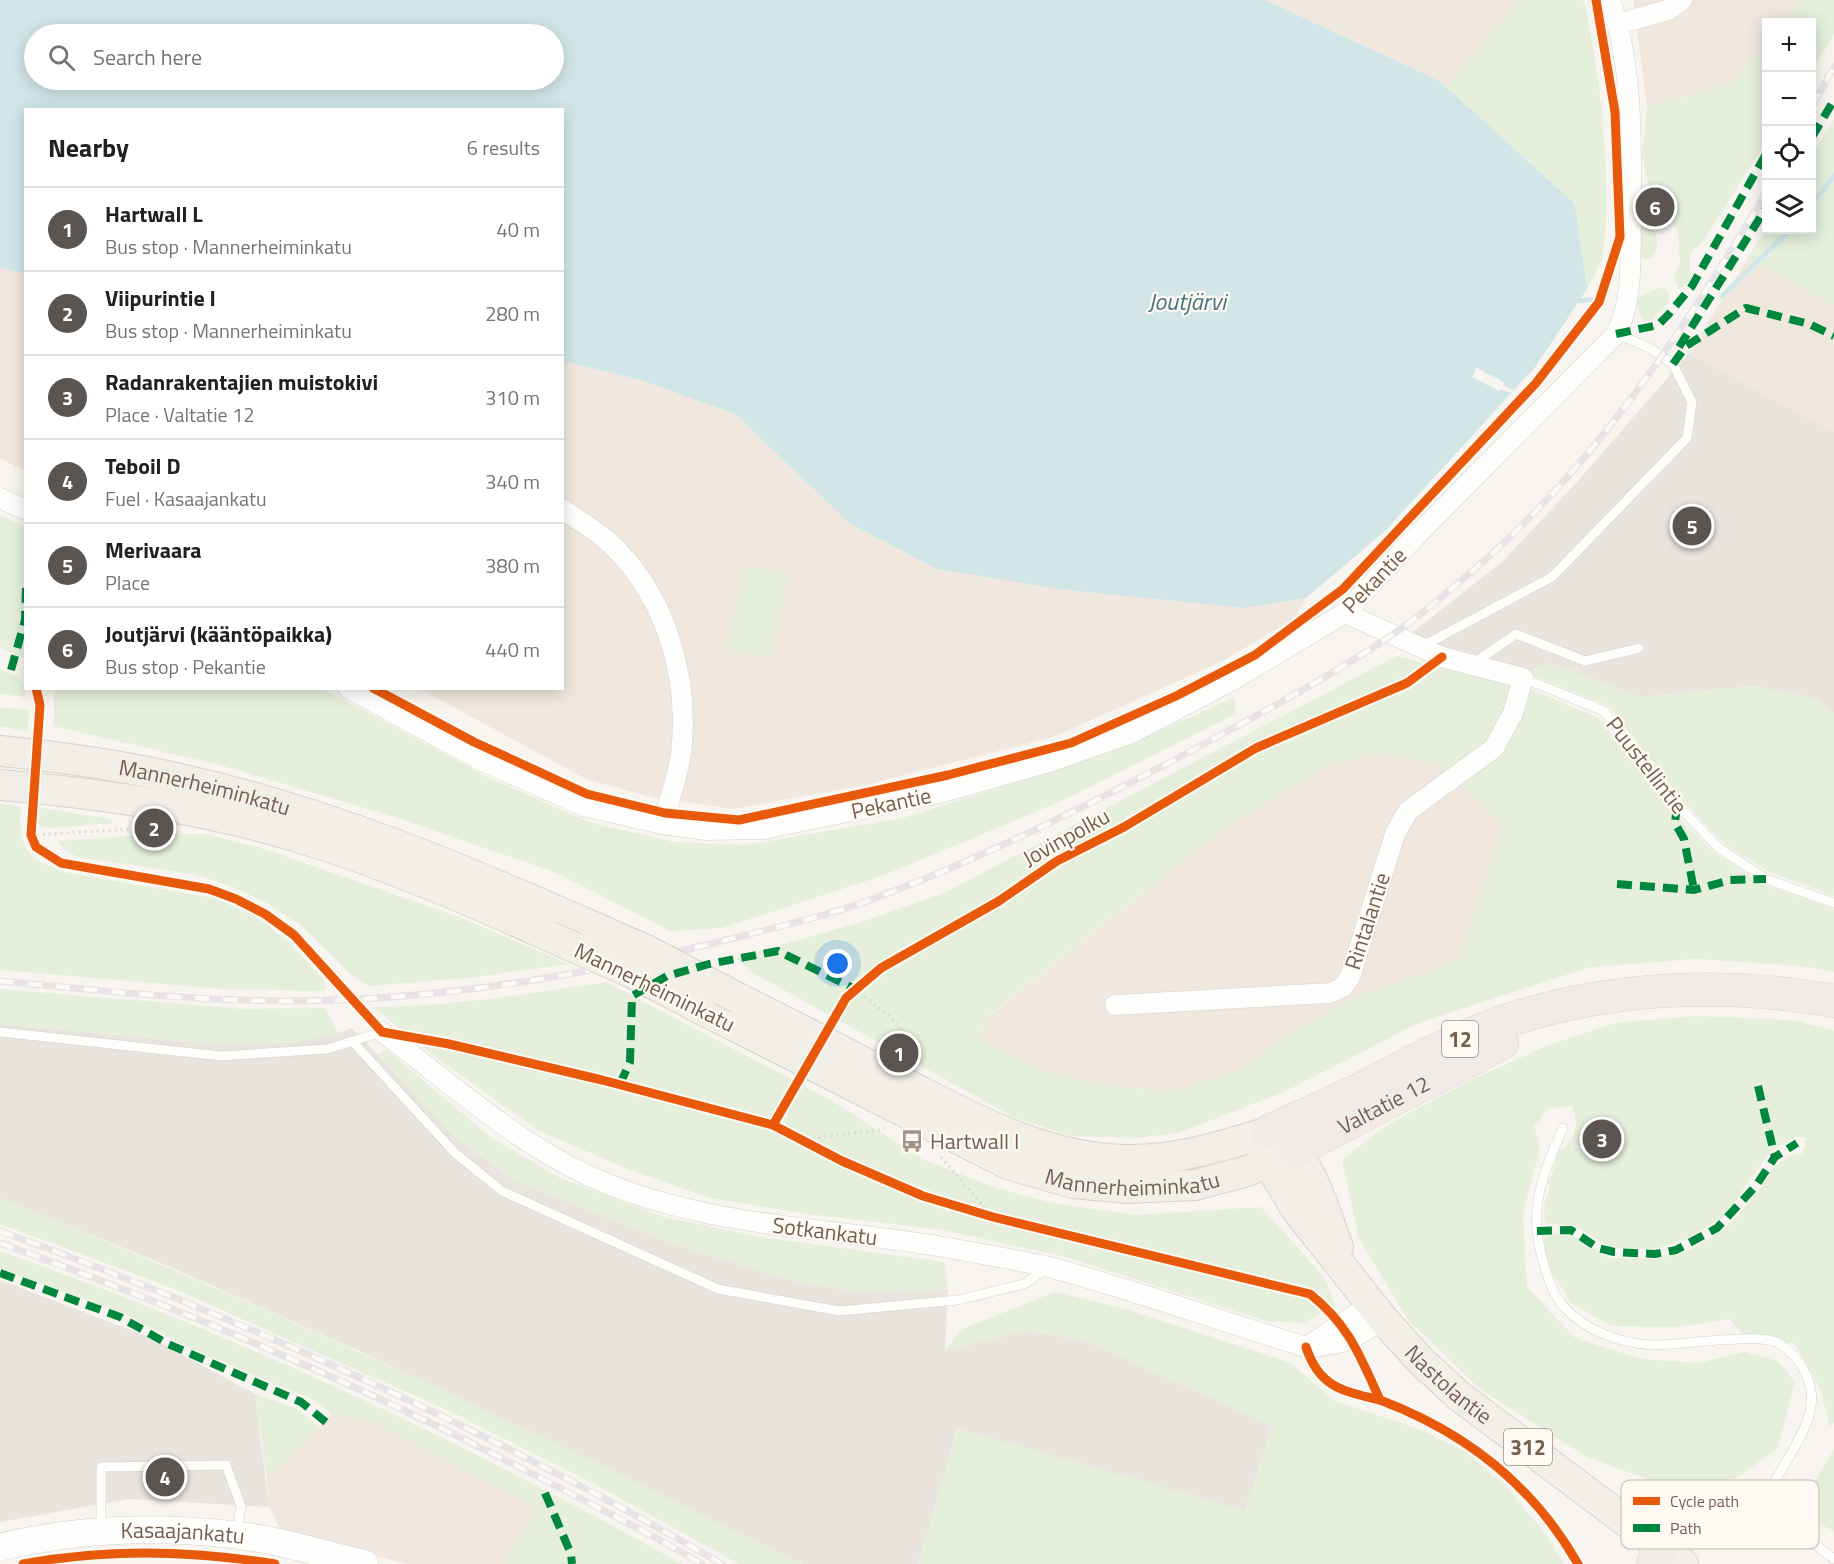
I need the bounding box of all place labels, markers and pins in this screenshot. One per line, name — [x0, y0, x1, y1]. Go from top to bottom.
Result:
pin: 6 — [1636, 184, 1674, 230]
pin: 5 — [1672, 504, 1712, 548]
pin: 2 — [134, 806, 174, 850]
pin: 1 — [880, 1030, 918, 1076]
pin: 3 — [1582, 1116, 1622, 1162]
place label: Hartwall I — [930, 1124, 1019, 1158]
bus stop icon: Hartwall I — [899, 1128, 925, 1154]
pin: 4 — [146, 1454, 184, 1500]

